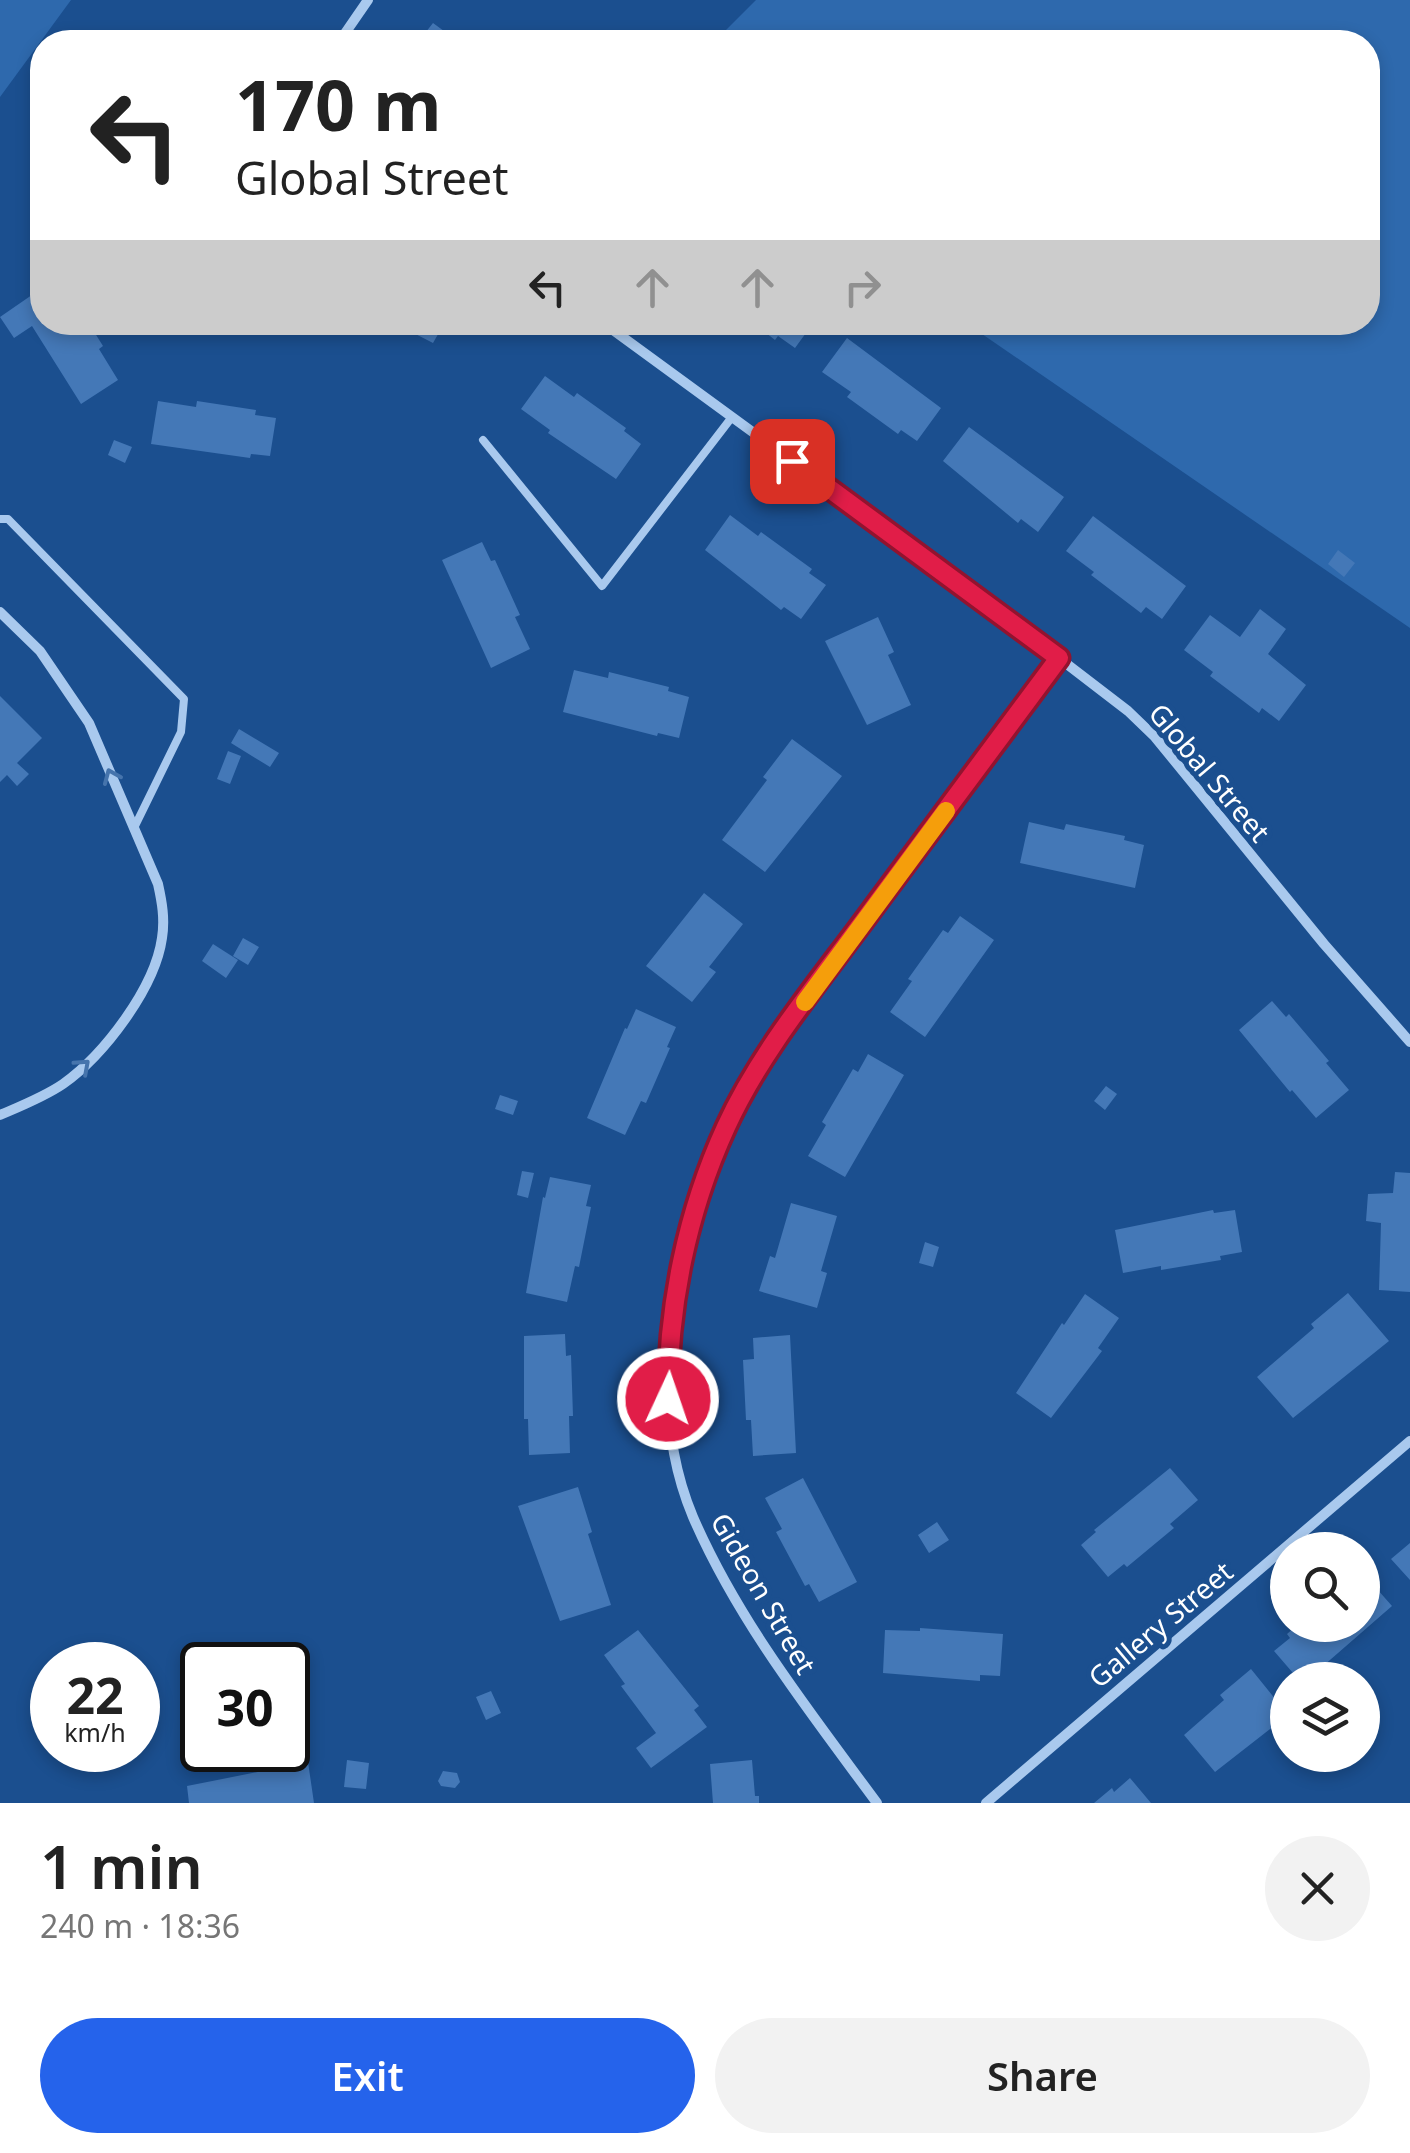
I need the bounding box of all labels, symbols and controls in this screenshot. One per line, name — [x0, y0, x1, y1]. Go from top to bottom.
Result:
text: 170 m — [235, 56, 442, 152]
icon: left — [70, 70, 200, 200]
text: Global Street — [235, 147, 508, 208]
icon: left — [520, 260, 575, 315]
icon: ahead — [625, 260, 680, 315]
icon: ahead — [730, 260, 785, 315]
icon: right — [835, 260, 890, 315]
pin — [750, 419, 835, 504]
icon: arrive — [765, 434, 820, 489]
street label: Global Street — [1141, 695, 1279, 849]
one-way arrow — [103, 768, 123, 786]
one-way arrow — [71, 1059, 90, 1077]
position arrow — [616, 1347, 720, 1451]
street label: Gideon Street — [702, 1505, 826, 1681]
map controls — [1270, 1532, 1380, 1772]
button: search — [1270, 1532, 1380, 1642]
street label: Gallery Street — [1080, 1552, 1240, 1696]
speed limit sign: 30 — [180, 1642, 310, 1772]
text: 22 — [66, 1661, 124, 1729]
button: layers — [1270, 1662, 1380, 1772]
text: km/h — [64, 1715, 126, 1749]
text: 1 min — [40, 1825, 203, 1907]
button: close — [1265, 1836, 1370, 1941]
text: 240 m · 18:36 — [40, 1904, 240, 1947]
button: Exit — [40, 2018, 695, 2133]
button: Share — [715, 2018, 1370, 2133]

